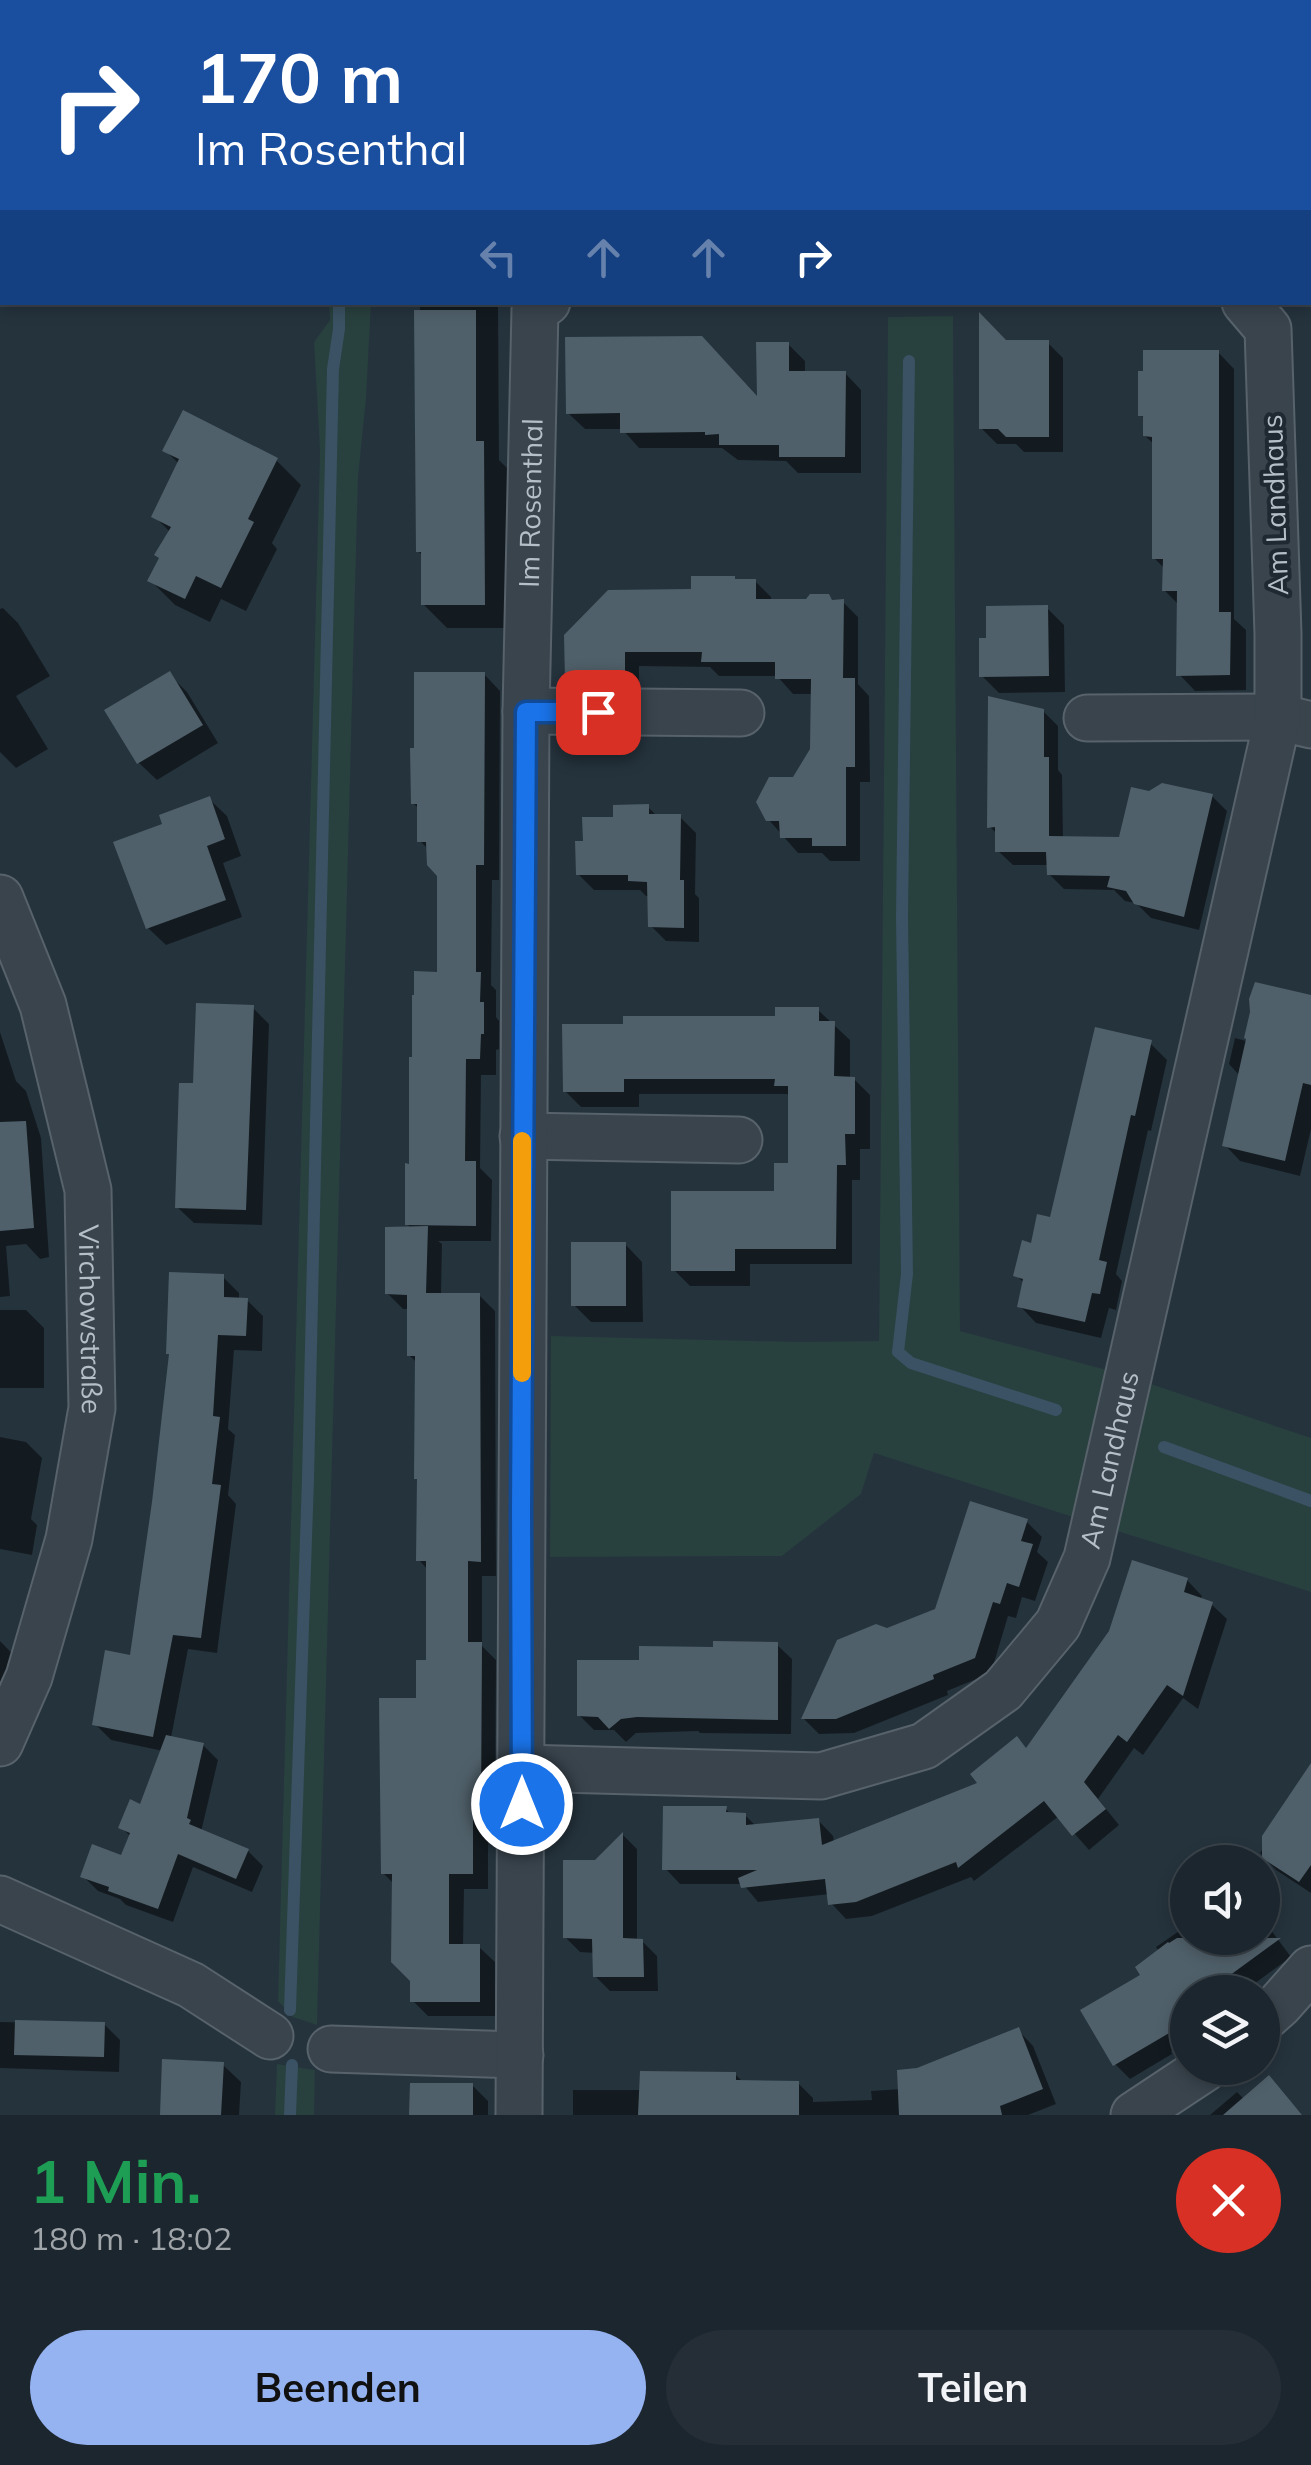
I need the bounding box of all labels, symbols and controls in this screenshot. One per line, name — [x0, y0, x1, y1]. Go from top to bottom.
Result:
text: 170 m — [195, 33, 403, 121]
icon: right — [30, 40, 160, 170]
text: Im Rosenthal — [195, 120, 467, 176]
icon: left — [471, 230, 526, 285]
icon: ahead — [576, 230, 631, 285]
icon: ahead — [681, 230, 736, 285]
icon: right — [786, 230, 841, 285]
street label: Am Landhaus — [1254, 414, 1295, 596]
street label: Im Rosenthal — [511, 418, 550, 588]
pin — [556, 670, 641, 755]
icon: arrive — [571, 685, 626, 740]
street label: Virchowstraße — [72, 1224, 110, 1414]
street label: Am Landhaus — [1072, 1367, 1146, 1552]
position arrow — [470, 1752, 574, 1856]
map controls — [1170, 1845, 1280, 2085]
button: sound — [1170, 1845, 1280, 1955]
button: layers — [1170, 1975, 1280, 2085]
text: 1 Min. — [30, 2143, 201, 2218]
button: close — [1176, 2148, 1281, 2253]
text: 180 m · 18:02 — [30, 2218, 232, 2258]
button: Beenden — [30, 2330, 646, 2445]
button: Teilen — [666, 2330, 1281, 2445]

